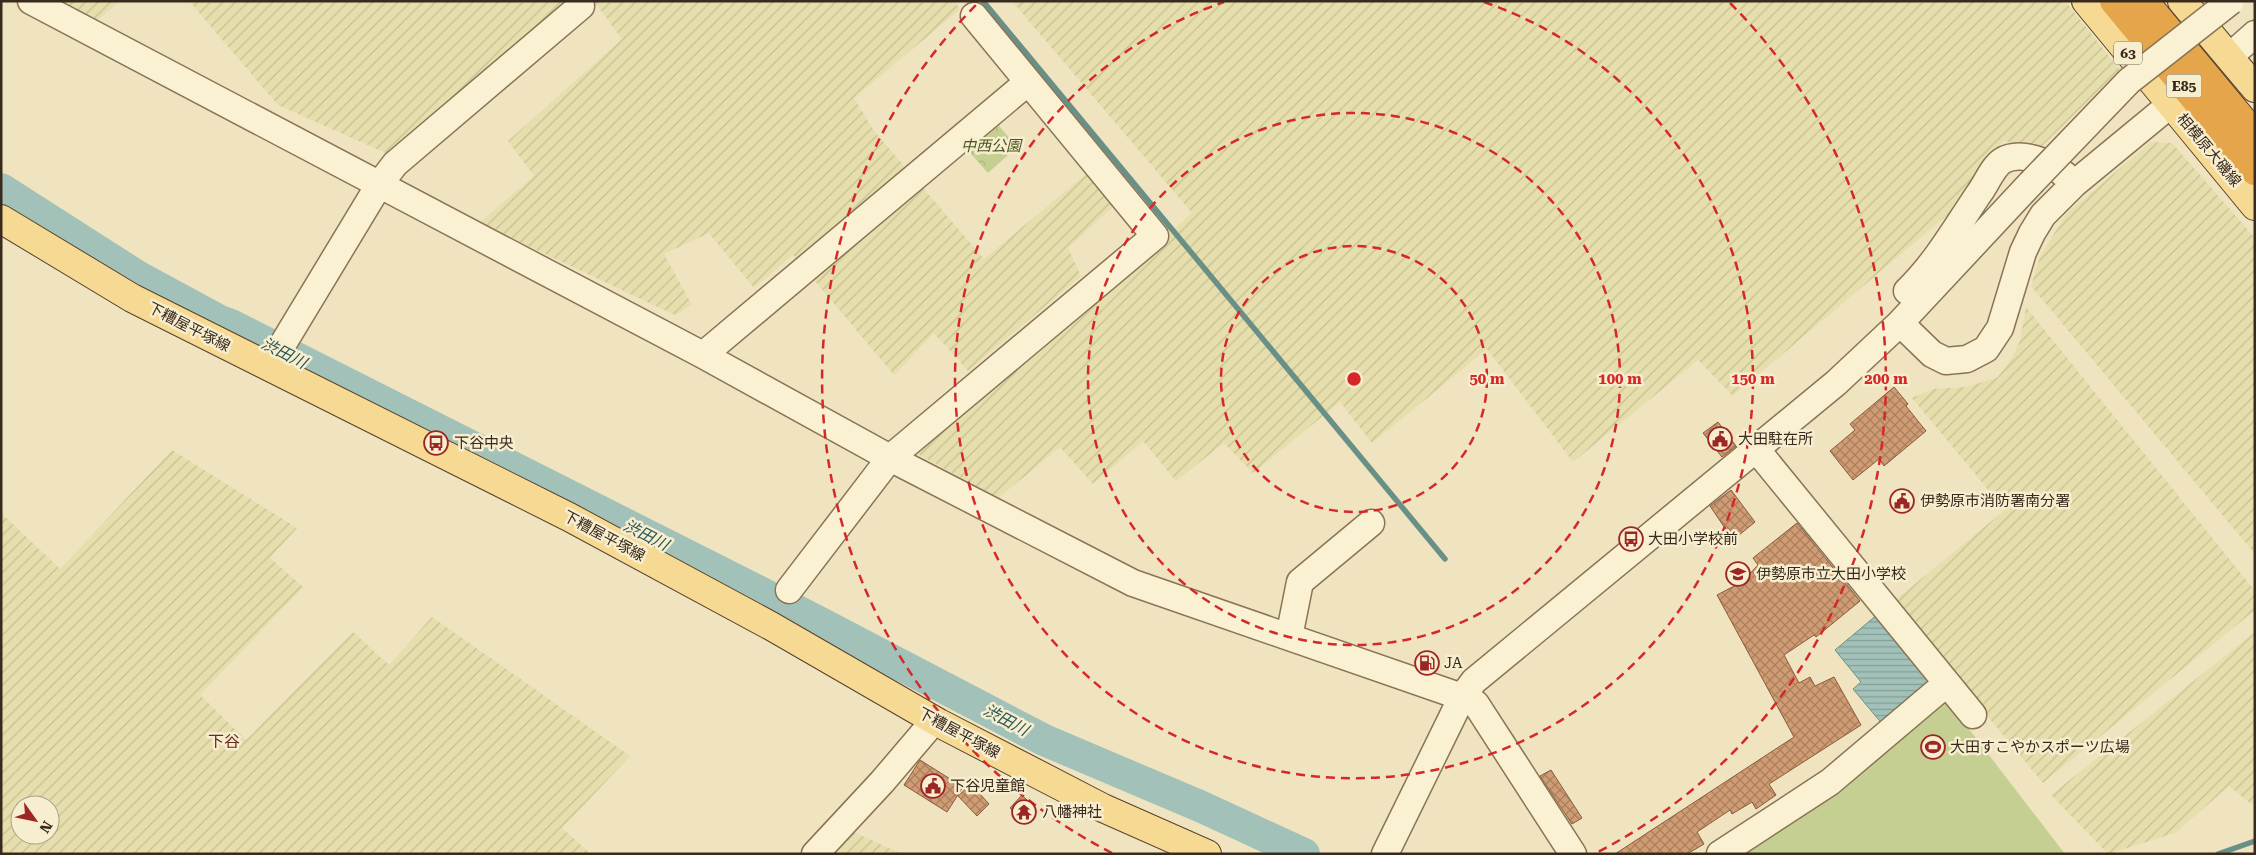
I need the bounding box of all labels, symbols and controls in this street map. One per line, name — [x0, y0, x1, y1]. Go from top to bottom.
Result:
road number: 63 — [2114, 42, 2142, 64]
road number: E85 — [2166, 74, 2202, 98]
street label: 相模原大磯線 — [2173, 110, 2245, 190]
park label: 中西公園 — [961, 137, 1023, 155]
street label: 下糟屋平塚線 — [145, 299, 233, 355]
water label: 渋田川 — [258, 334, 311, 373]
centre of rings — [1345, 370, 1363, 388]
text: 50 m — [1469, 370, 1505, 388]
text: 100 m — [1598, 370, 1642, 388]
text: 150 m — [1731, 370, 1775, 388]
text: 200 m — [1864, 370, 1908, 388]
public building icon: 大田駐在所 — [1707, 426, 1733, 452]
bus stop icon: 下谷中央 — [423, 430, 449, 456]
place label: 大田駐在所 — [1738, 430, 1813, 448]
place label: 下谷中央 — [454, 434, 514, 452]
public building icon: 伊勢原市消防署南分署 — [1889, 488, 1915, 514]
place label: 伊勢原市消防署南分署 — [1920, 492, 2070, 510]
street label: 下糟屋平塚線 — [560, 507, 648, 565]
water label: 渋田川 — [620, 516, 673, 555]
bus stop icon: 大田小学校前 — [1618, 526, 1644, 552]
place label: 大田小学校前 — [1648, 530, 1738, 548]
school or university icon: 伊勢原市立大田小学校 — [1725, 561, 1751, 587]
place label: 伊勢原市立大田小学校 — [1756, 565, 1906, 583]
fuel station icon: JA — [1414, 650, 1440, 676]
place label: JA — [1444, 654, 1463, 672]
water label: 渋田川 — [980, 700, 1033, 741]
street label: 下糟屋平塚線 — [915, 704, 1003, 762]
district label: 下谷 — [208, 732, 240, 751]
sports icon: 大田すこやかスポーツ広場 — [1920, 734, 1946, 760]
place label: 大田すこやかスポーツ広場 — [1950, 738, 2130, 756]
public building icon: 下谷児童館 — [920, 773, 946, 799]
place label: 下谷児童館 — [950, 777, 1025, 795]
north arrow — [10, 795, 60, 845]
temple icon: 八幡神社 — [1011, 799, 1037, 825]
place label: 八幡神社 — [1042, 803, 1102, 821]
text: N — [36, 818, 56, 836]

